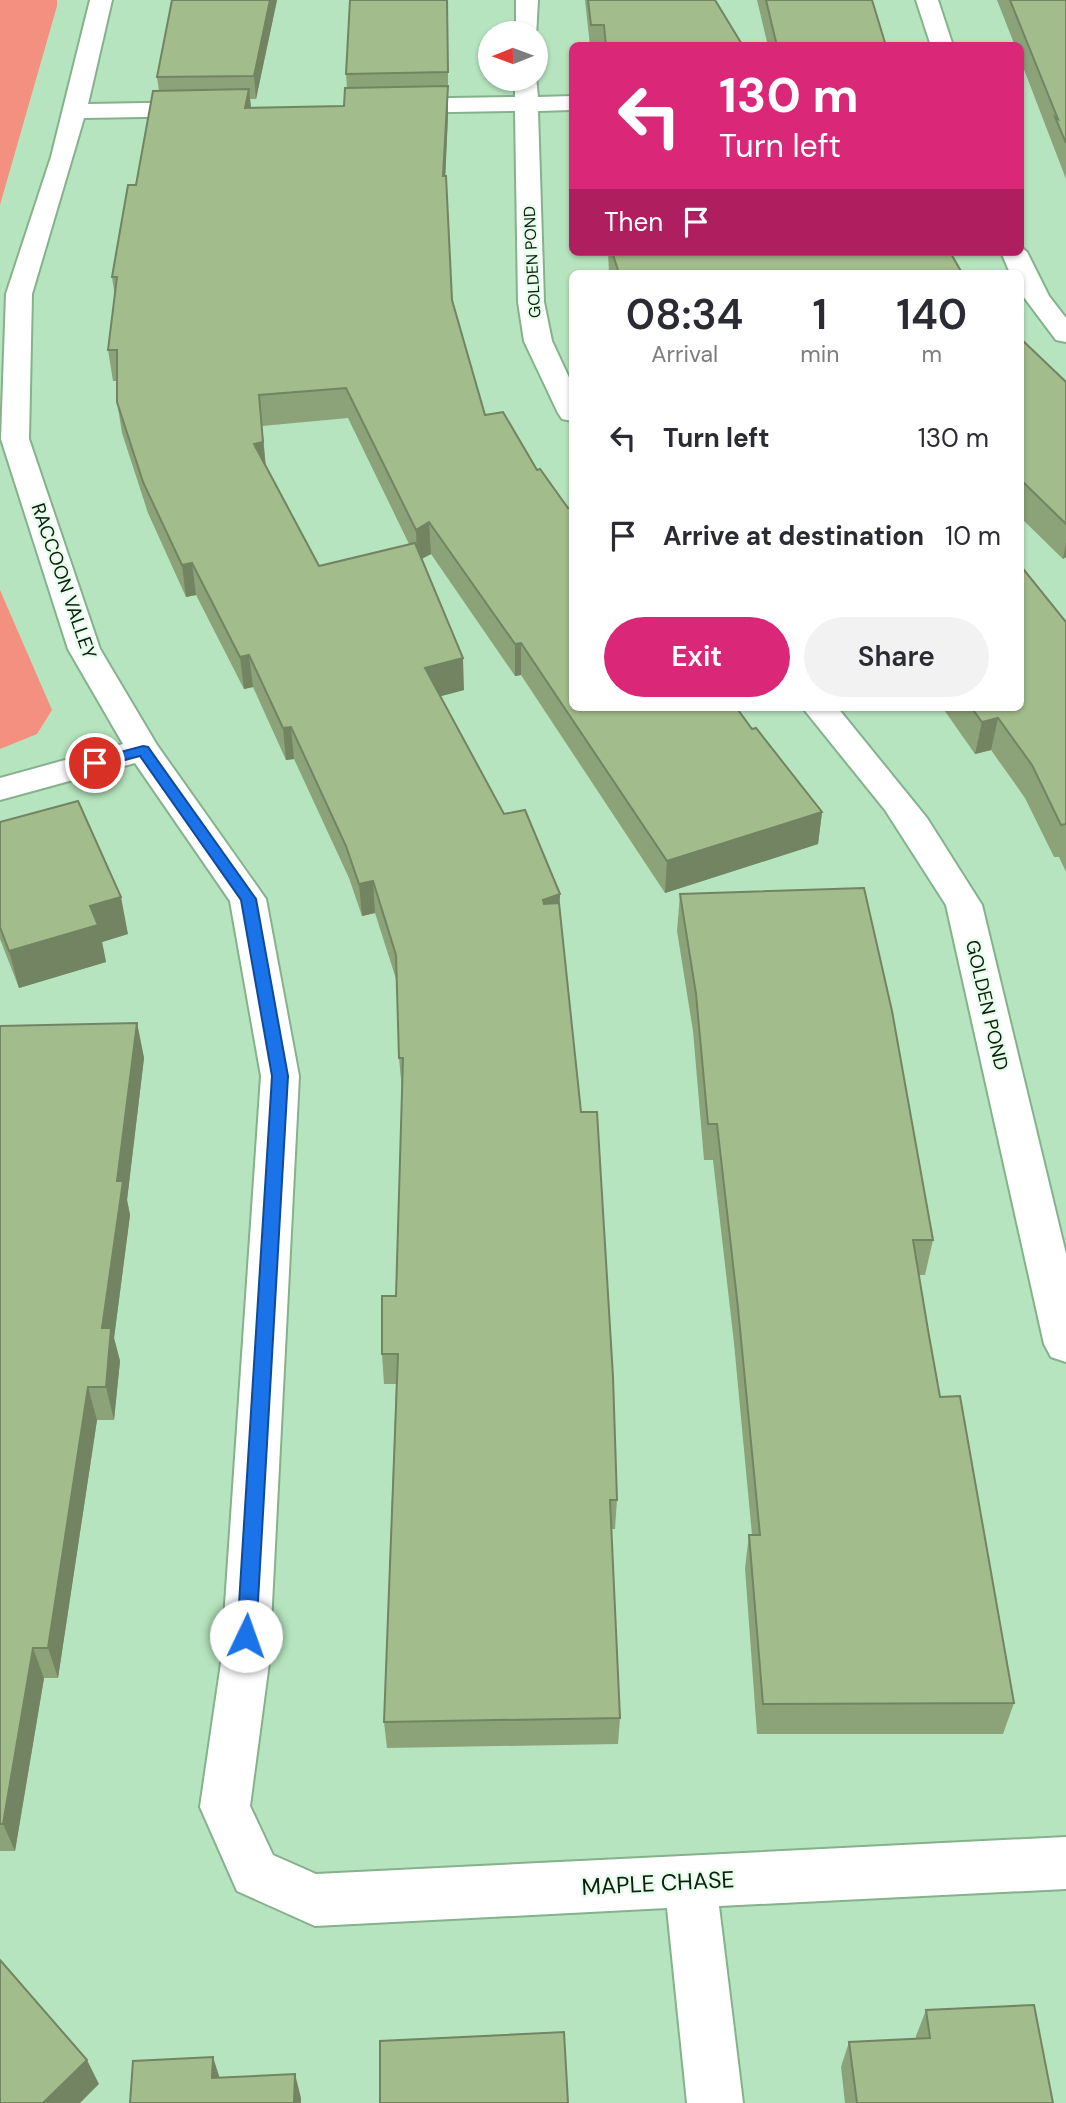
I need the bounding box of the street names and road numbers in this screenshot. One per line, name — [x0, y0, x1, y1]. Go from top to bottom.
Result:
street label: GOLDEN POND — [519, 206, 545, 318]
street label: RACCOON VALLEY — [26, 500, 102, 662]
street label: GOLDEN POND — [960, 937, 1014, 1073]
street label: MAPLE CHASE — [581, 1864, 735, 1902]

